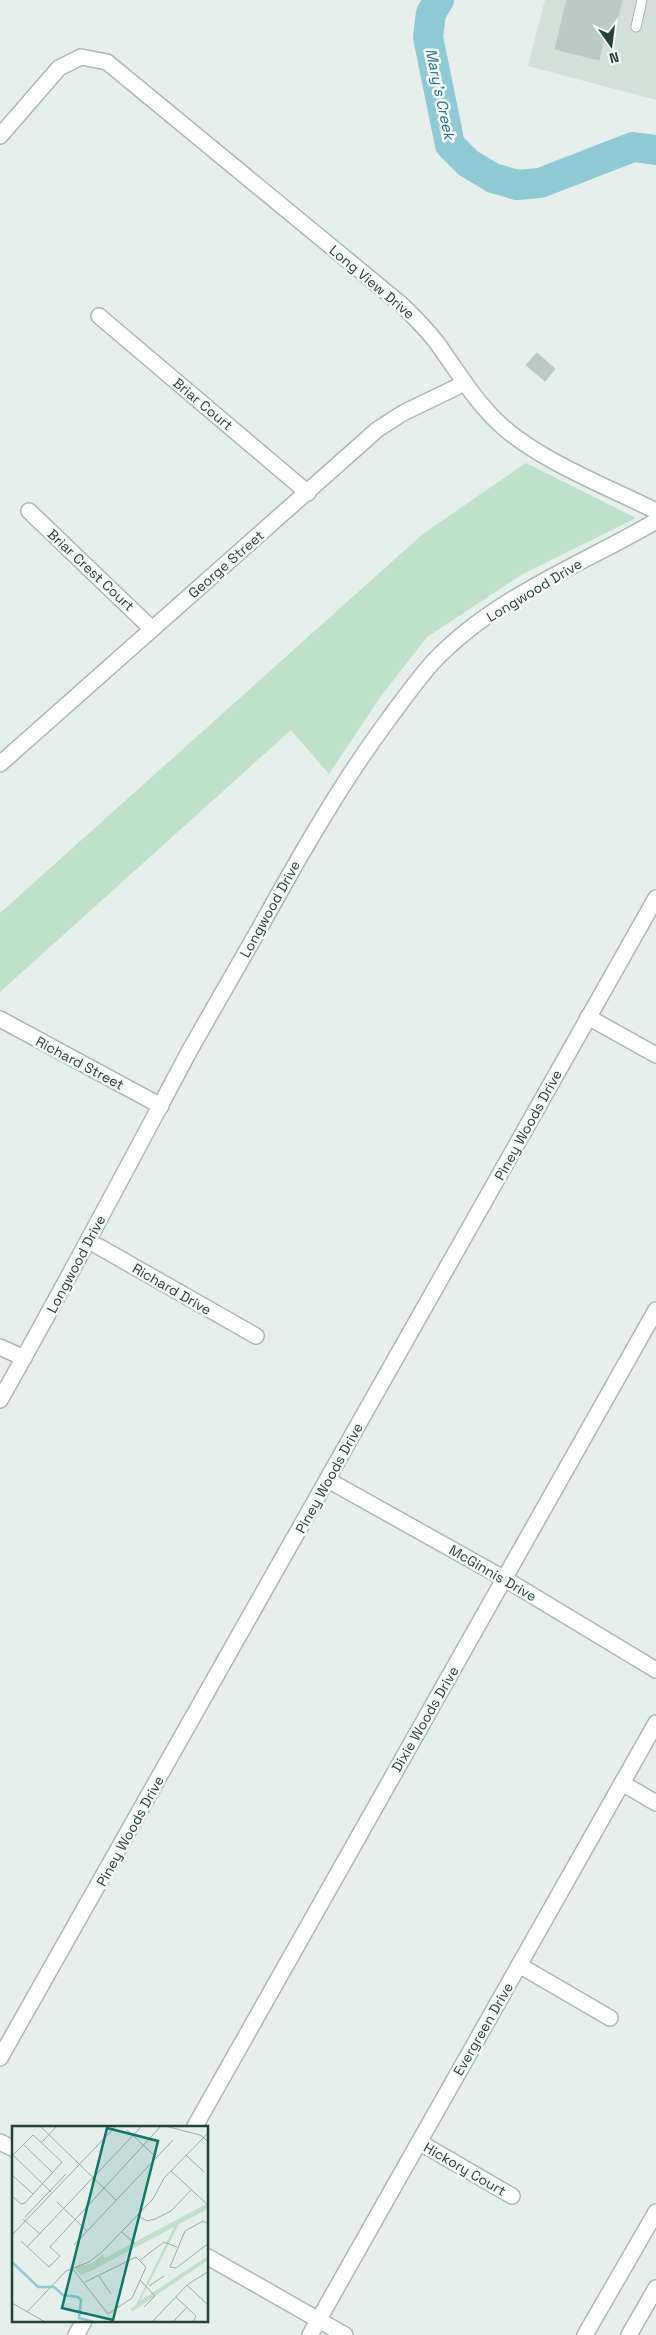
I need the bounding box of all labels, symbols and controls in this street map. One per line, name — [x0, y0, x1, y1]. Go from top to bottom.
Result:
north arrow — [586, 20, 636, 70]
water label: Mary's Creek — [422, 47, 460, 143]
text: N — [607, 48, 621, 67]
street label: Long View Drive — [326, 241, 418, 323]
street label: Briar Court — [169, 374, 237, 434]
street label: Briar Crest Court — [44, 525, 138, 615]
street label: George Street — [184, 526, 268, 602]
street label: Longwood Drive — [483, 554, 585, 626]
street label: Longwood Drive — [236, 857, 304, 961]
street label: Richard Street — [33, 1032, 127, 1094]
street label: Piney Woods Drive — [490, 1067, 566, 1183]
street label: Longwood Drive — [43, 1212, 109, 1316]
street label: Richard Drive — [129, 1259, 215, 1319]
street label: Piney Woods Drive — [291, 1420, 367, 1536]
street label: McGinnis Drive — [446, 1541, 540, 1605]
street label: Dixie Woods Drive — [387, 1663, 463, 1775]
street label: Piney Woods Drive — [92, 1773, 168, 1889]
street label: Evergreen Drive — [449, 1979, 517, 2079]
inset map — [12, 2126, 209, 2322]
street label: Hickory Court — [421, 2138, 509, 2200]

